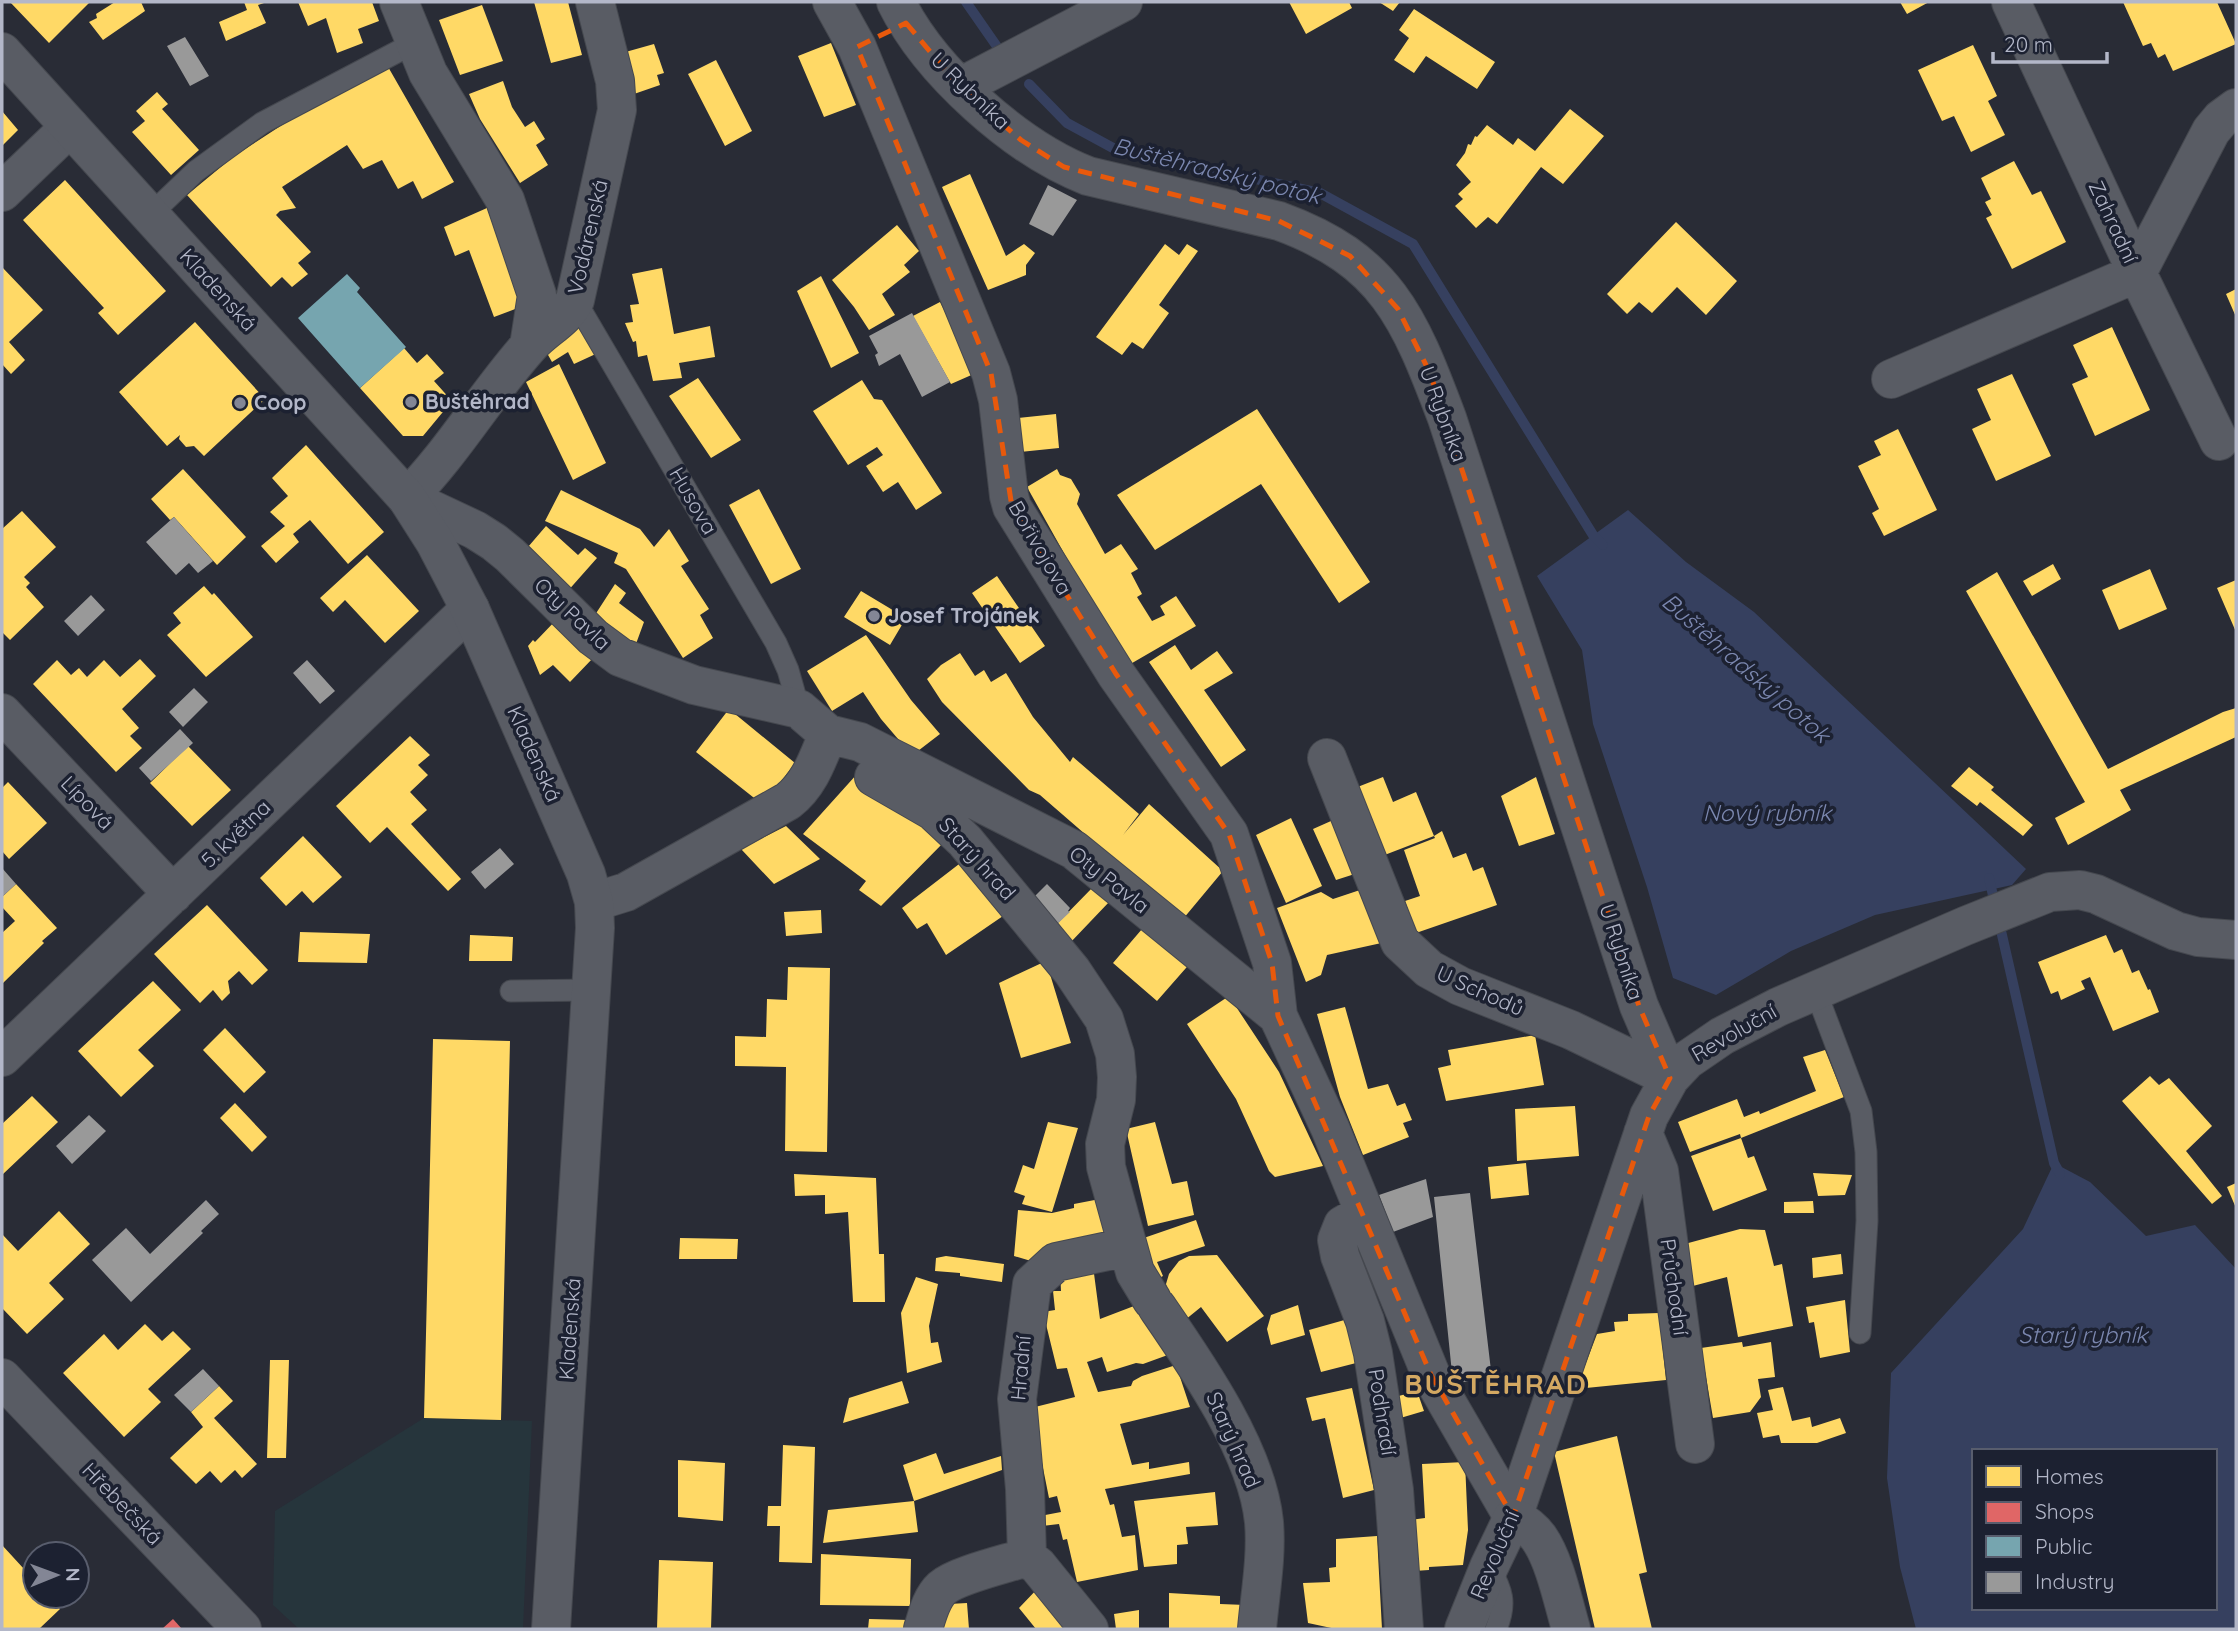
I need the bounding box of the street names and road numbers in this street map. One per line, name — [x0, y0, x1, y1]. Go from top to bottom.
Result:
street label: U Rybníka — [926, 46, 1016, 134]
street label: Zahradní — [2084, 176, 2145, 267]
street label: Vodárenská — [561, 177, 613, 297]
street label: Kladenská — [175, 243, 263, 336]
street label: U Rybníka — [1415, 362, 1473, 465]
street label: Husova — [664, 462, 723, 539]
street label: Bořivojova — [1003, 496, 1078, 599]
street label: Oty Pavla — [529, 572, 616, 655]
street label: Kladenská — [502, 702, 568, 806]
street label: Lípová — [56, 770, 120, 835]
street label: 5. května — [195, 794, 275, 873]
street label: Starý hrad — [934, 812, 1022, 905]
street label: Oty Pavla — [1064, 840, 1155, 919]
street label: U Rybníka — [1594, 900, 1650, 1003]
street label: U Schodů — [1433, 959, 1528, 1021]
street label: Revoluční — [1686, 997, 1781, 1067]
street label: Průchodní — [1655, 1237, 1695, 1337]
street label: Kladenská — [552, 1277, 586, 1381]
street label: Hradní — [1004, 1334, 1036, 1401]
street label: Podhradí — [1363, 1367, 1403, 1458]
street label: Starý hrad — [1201, 1387, 1267, 1492]
street label: Hřebečská — [77, 1457, 168, 1550]
street label: Revoluční — [1464, 1506, 1525, 1603]

